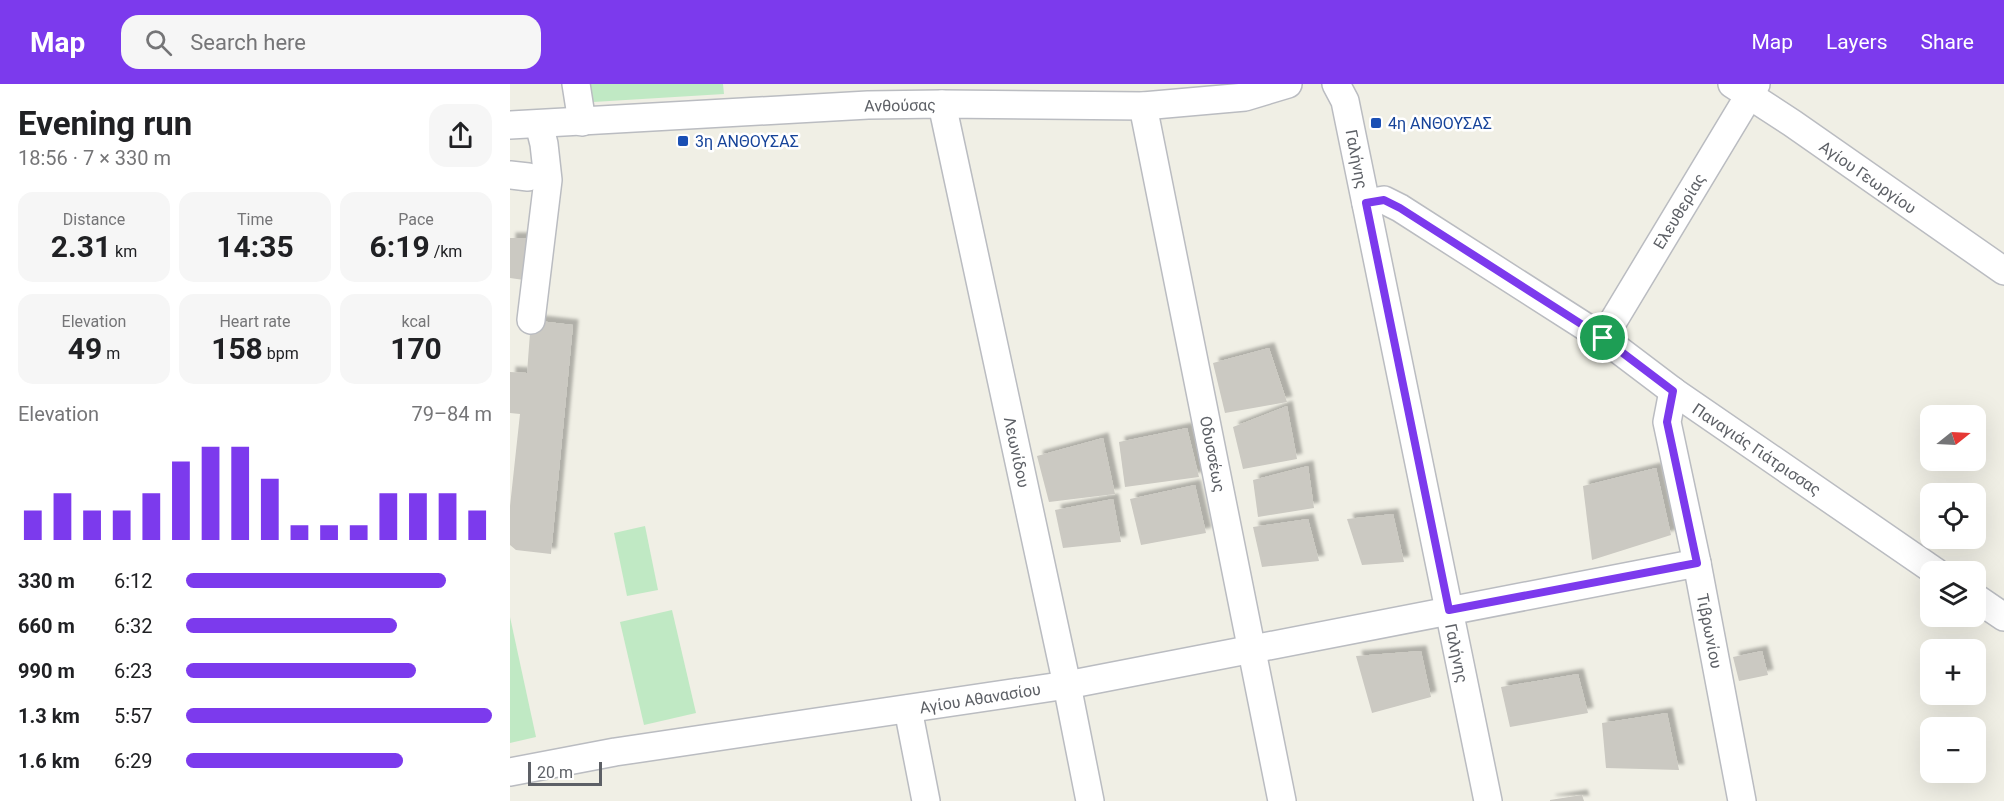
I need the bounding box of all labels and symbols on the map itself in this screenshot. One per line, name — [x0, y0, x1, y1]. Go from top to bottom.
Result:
street label: Ανθούσας — [864, 95, 936, 116]
place label: 4η ΑΝΘΟΥΣΑΣ — [1388, 114, 1492, 133]
marker: 4η ΑΝΘΟΥΣΑΣ — [1369, 116, 1383, 130]
street label: Γαλήνης — [1341, 128, 1372, 190]
place label: 3η ΑΝΘΟΥΣΑΣ — [695, 132, 799, 151]
marker: 3η ΑΝΘΟΥΣΑΣ — [676, 134, 690, 148]
street label: Αγίου Γεωργίου — [1816, 137, 1920, 218]
street label: Ελευθερίας — [1649, 170, 1709, 253]
pin — [1577, 312, 1628, 363]
street label: Παναγιάς Γιάτρισσας — [1689, 399, 1825, 499]
north arrow — [1920, 405, 1986, 471]
street label: Οδυσσέως — [1196, 414, 1229, 494]
street label: Λεωνίδου — [1000, 415, 1033, 489]
street label: Τιβρωνίου — [1693, 592, 1726, 670]
street label: Γαλήνης — [1441, 622, 1472, 684]
street label: Αγίου Αθανασίου — [918, 680, 1042, 717]
scale bar — [528, 759, 602, 786]

